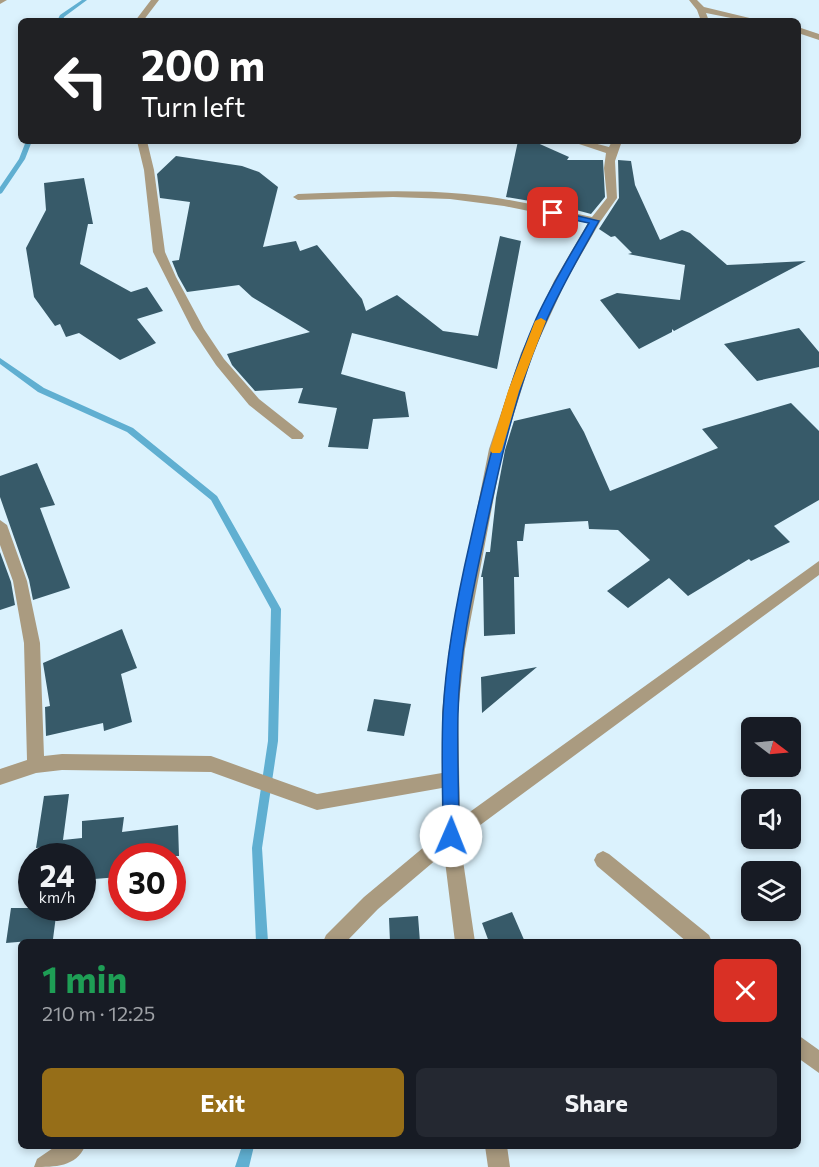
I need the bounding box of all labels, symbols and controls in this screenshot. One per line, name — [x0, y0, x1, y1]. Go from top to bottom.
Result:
text: 200 m — [141, 38, 265, 90]
icon: left — [42, 42, 120, 120]
text: Turn left — [141, 90, 245, 123]
pin — [527, 187, 578, 238]
icon: arrive — [536, 196, 569, 229]
north arrow — [741, 717, 801, 777]
map controls — [741, 717, 801, 921]
button: sound — [741, 789, 801, 849]
position arrow — [419, 804, 483, 868]
speed limit sign: 30 — [108, 843, 186, 921]
text: 24 — [39, 856, 75, 893]
button: layers — [741, 861, 801, 921]
text: km/h — [39, 888, 75, 906]
text: 1 min — [42, 956, 127, 1000]
button: close — [714, 959, 777, 1022]
text: 210 m · 12:25 — [42, 1001, 155, 1025]
button: Exit — [42, 1068, 404, 1137]
button: Share — [416, 1068, 777, 1137]

